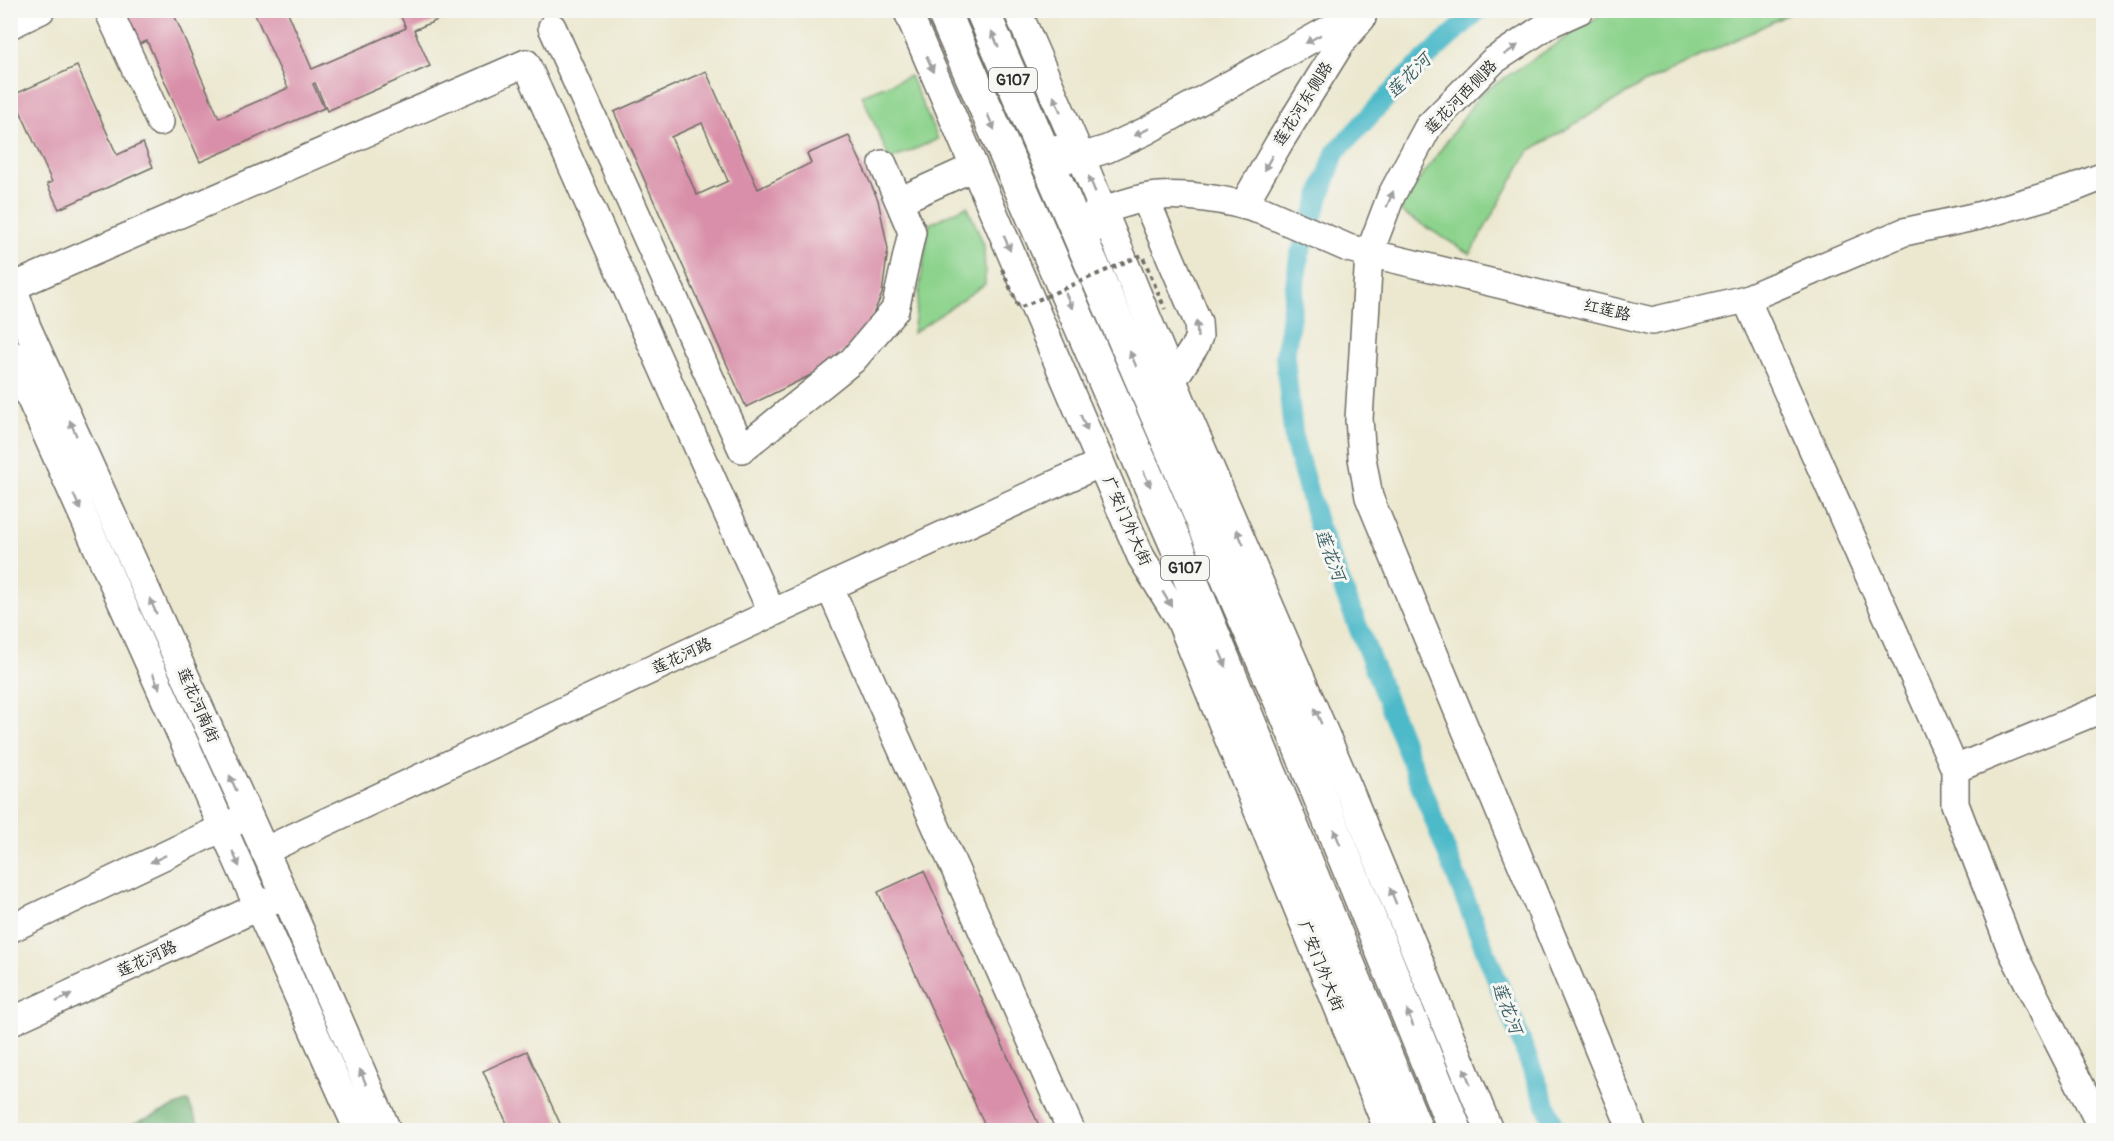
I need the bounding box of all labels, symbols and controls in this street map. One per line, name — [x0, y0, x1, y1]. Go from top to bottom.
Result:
one-way arrow — [990, 29, 1000, 47]
one-way arrow — [1304, 34, 1321, 44]
one-way arrow — [1502, 44, 1518, 56]
water label: 莲花河 — [1382, 47, 1438, 103]
one-way arrow — [925, 56, 935, 74]
street label: 莲花河西侧路 — [1420, 56, 1502, 138]
street label: 莲花河东侧路 — [1269, 58, 1337, 150]
road number: G107 — [989, 68, 1037, 92]
one-way arrow — [1053, 95, 1062, 112]
one-way arrow — [986, 113, 996, 131]
one-way arrow — [1133, 128, 1150, 137]
one-way arrow — [1263, 154, 1273, 171]
one-way arrow — [1087, 174, 1097, 192]
one-way arrow — [1386, 190, 1395, 208]
one-way arrow — [1002, 235, 1012, 253]
one-way arrow — [1064, 292, 1074, 310]
street label: 红莲路 — [1581, 295, 1633, 325]
one-way arrow — [1192, 319, 1201, 338]
one-way arrow — [1128, 349, 1138, 367]
one-way arrow — [1079, 414, 1089, 432]
one-way arrow — [67, 419, 77, 437]
one-way arrow — [1142, 471, 1152, 489]
street label: 广安门外大街 — [1098, 473, 1156, 569]
one-way arrow — [72, 494, 82, 512]
water label: 莲花河 — [1310, 526, 1351, 587]
one-way arrow — [1236, 529, 1245, 546]
road number: G107 — [1161, 556, 1209, 580]
one-way arrow — [1161, 591, 1172, 607]
one-way arrow — [148, 596, 158, 614]
street label: 莲花河路 — [649, 633, 715, 679]
one-way arrow — [1219, 650, 1228, 668]
street label: 莲花河南街 — [173, 664, 223, 746]
one-way arrow — [152, 672, 161, 689]
one-way arrow — [1313, 707, 1322, 725]
one-way arrow — [229, 775, 238, 792]
one-way arrow — [1332, 828, 1341, 846]
one-way arrow — [231, 850, 240, 867]
one-way arrow — [149, 855, 166, 864]
one-way arrow — [1388, 887, 1397, 905]
street label: 广安门外大街 — [1294, 918, 1348, 1014]
street label: 莲花河路 — [114, 936, 180, 982]
water label: 莲花河 — [1487, 979, 1528, 1040]
one-way arrow — [55, 993, 72, 1002]
one-way arrow — [1405, 1009, 1414, 1027]
one-way arrow — [1462, 1067, 1472, 1085]
one-way arrow — [359, 1068, 368, 1085]

